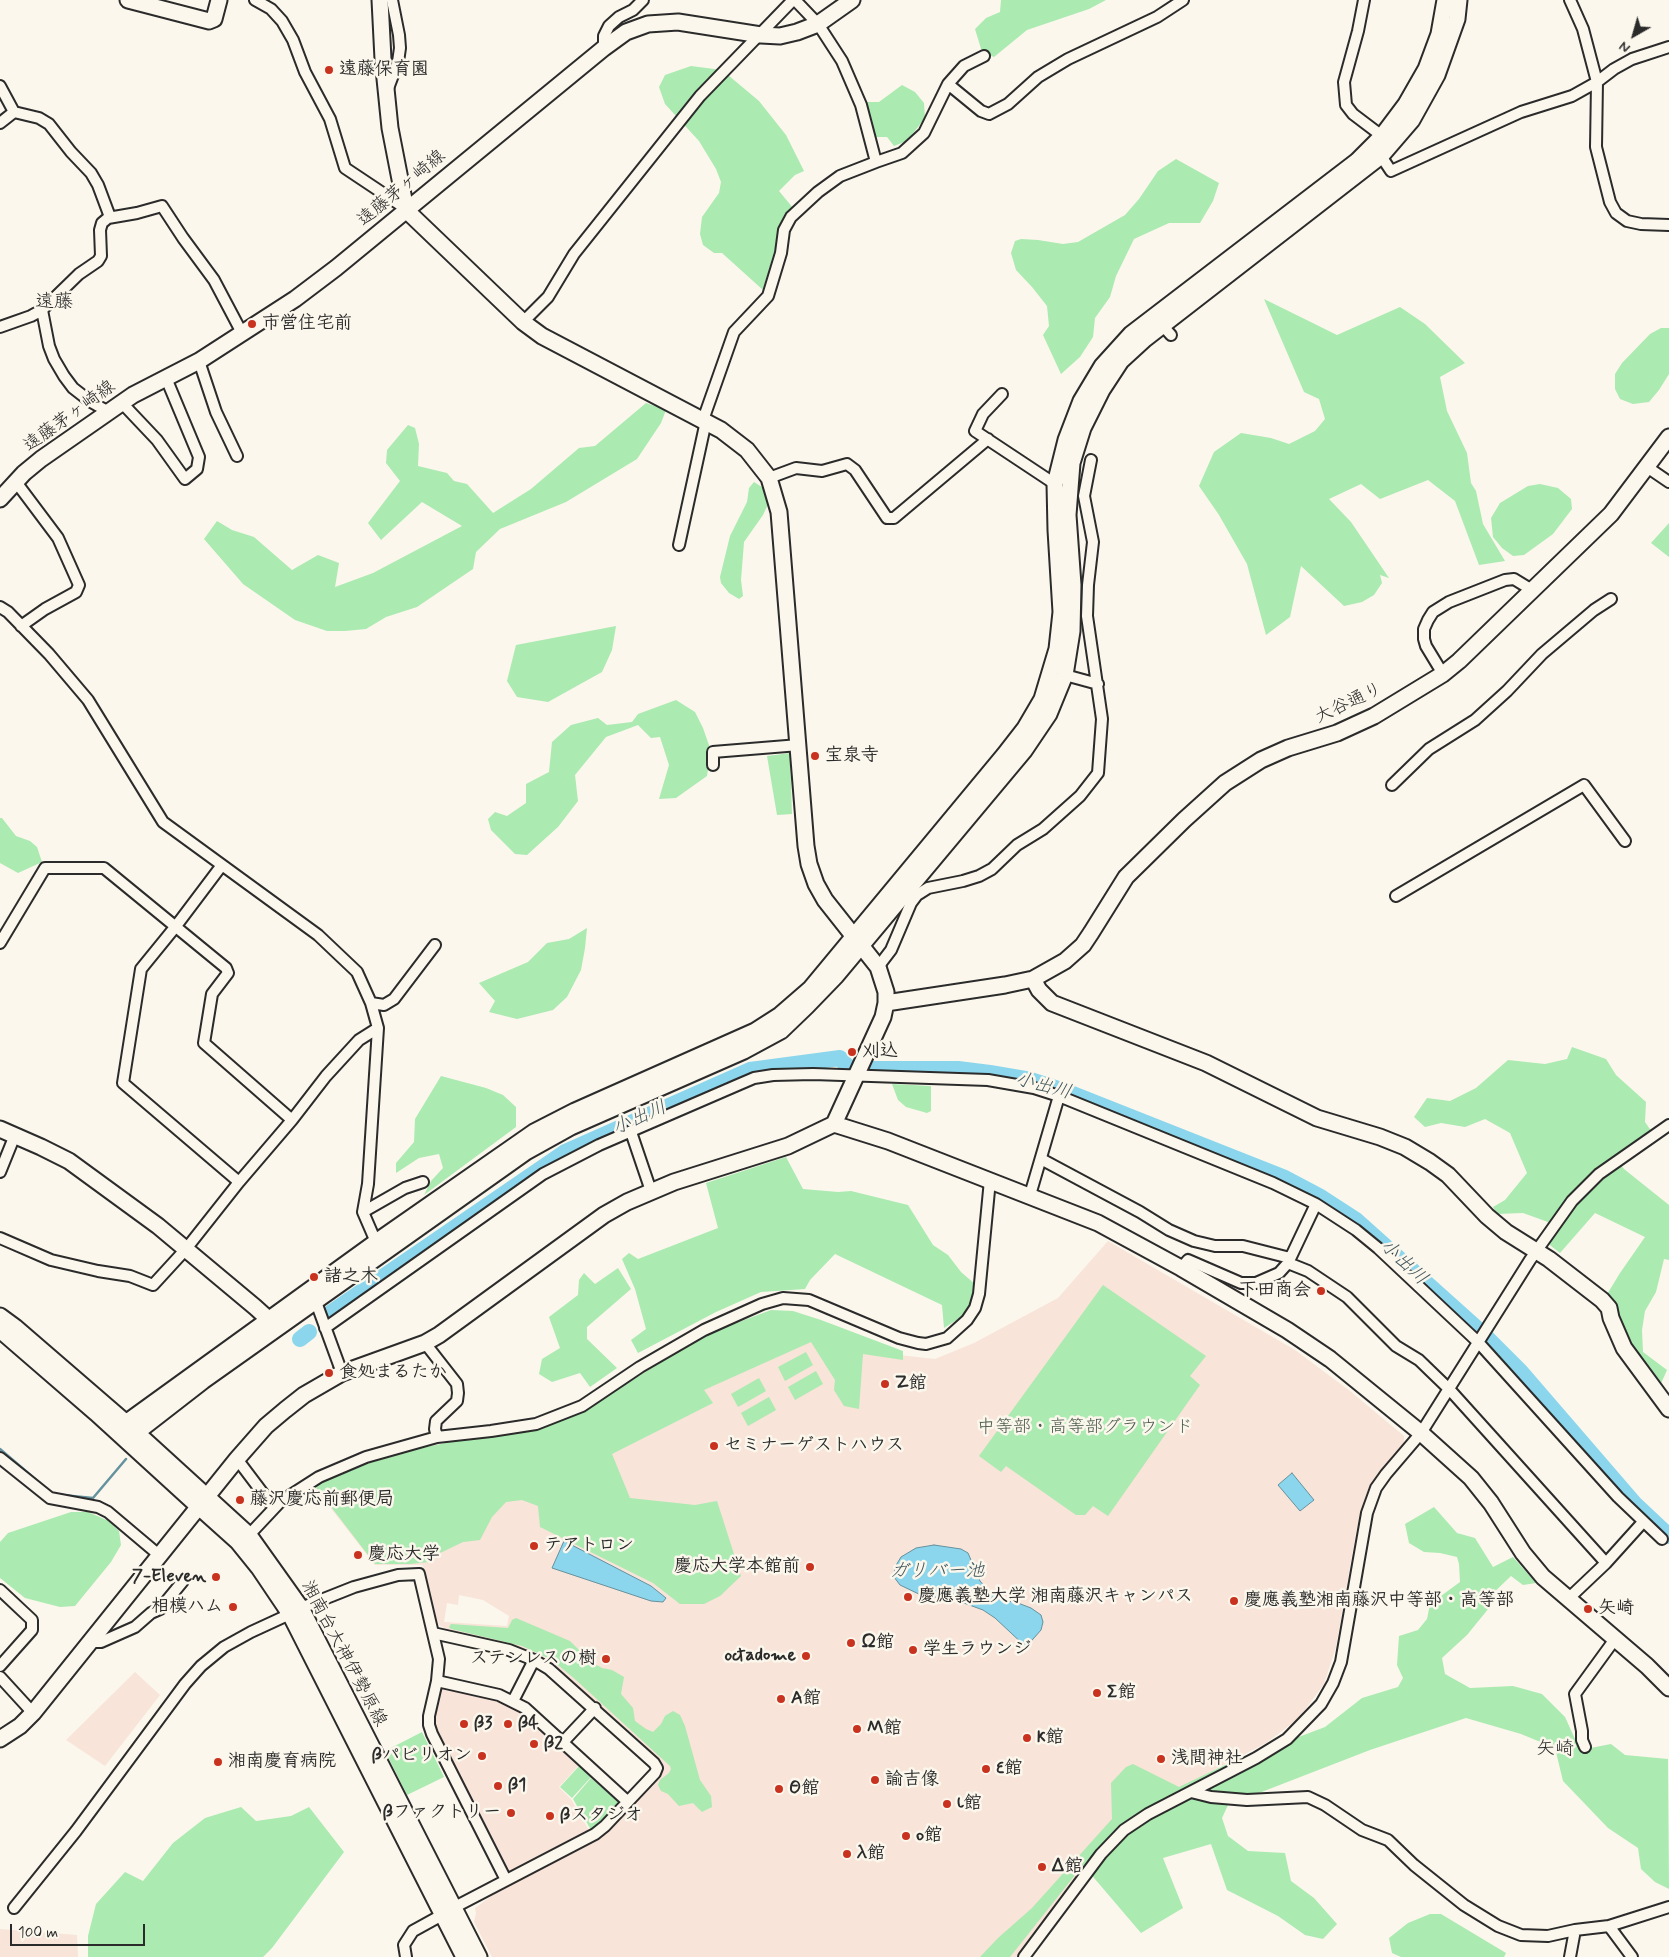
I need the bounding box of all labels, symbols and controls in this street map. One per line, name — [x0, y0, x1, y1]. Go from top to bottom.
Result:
north arrow — [1609, 10, 1659, 60]
text: N — [1616, 37, 1634, 57]
place label: 遠藤保育園 — [339, 59, 429, 81]
marker: 遠藤保育園 — [323, 64, 335, 76]
street label: 遠藤茅ヶ崎線 — [354, 146, 450, 232]
district label: 遠藤 — [35, 292, 73, 314]
place label: 市営住宅前 — [262, 313, 352, 335]
marker: 市営住宅前 — [246, 318, 258, 330]
street label: 遠藤茅ヶ崎線 — [20, 377, 120, 457]
street label: 大谷通り — [1312, 679, 1386, 729]
place label: 宝泉寺 — [825, 745, 879, 767]
marker: 宝泉寺 — [809, 750, 821, 762]
place label: 刈込 — [862, 1041, 898, 1063]
marker: 刈込 — [846, 1046, 858, 1058]
water label: 小出川 — [1013, 1069, 1073, 1105]
water label: 小出川 — [609, 1097, 671, 1141]
water label: 小出川 — [1374, 1235, 1432, 1291]
place label: 諸之木 — [324, 1266, 378, 1288]
marker: 諸之木 — [308, 1271, 320, 1283]
place label: 下田商会 — [1239, 1280, 1311, 1302]
marker: 下田商会 — [1315, 1285, 1327, 1297]
place label: 食処まるたか — [339, 1362, 447, 1384]
marker: 食処まるたか — [323, 1367, 335, 1379]
place label: Ζ館 — [895, 1373, 927, 1395]
marker: Ζ館 — [879, 1378, 891, 1390]
park label: 中等部・高等部グラウンド — [977, 1417, 1193, 1439]
place label: セミナーゲストハウス — [724, 1435, 904, 1457]
marker: セミナーゲストハウス — [708, 1440, 720, 1452]
place label: 藤沢慶応前郵便局 — [250, 1489, 394, 1511]
marker: 藤沢慶応前郵便局 — [234, 1494, 246, 1506]
place label: テアトロン — [544, 1535, 634, 1557]
marker: テアトロン — [528, 1540, 540, 1552]
place label: 慶応大学 — [368, 1544, 440, 1566]
marker: 慶応大学 — [352, 1549, 364, 1561]
place label: 慶応大学本館前 — [674, 1556, 800, 1578]
marker: 慶応大学本館前 — [804, 1561, 816, 1573]
water label: ガリバー池 — [890, 1561, 984, 1583]
place label: 7-Eleven — [132, 1566, 206, 1588]
marker: 7-Eleven — [210, 1571, 222, 1583]
street label: 湘南台大神伊勢原線 — [295, 1577, 391, 1731]
place label: 慶應義塾大学 湘南藤沢キャンパス — [918, 1586, 1193, 1608]
place label: 慶應義塾湘南藤沢中等部・高等部 — [1244, 1590, 1514, 1612]
marker: 慶應義塾大学 湘南藤沢キャンパス — [902, 1591, 914, 1603]
marker: 慶應義塾湘南藤沢中等部・高等部 — [1228, 1595, 1240, 1607]
place label: 相模ハム — [151, 1596, 223, 1618]
place label: 矢崎 — [1598, 1598, 1634, 1620]
marker: 相模ハム — [227, 1601, 239, 1613]
marker: 矢崎 — [1582, 1603, 1594, 1615]
place label: Ω館 — [861, 1632, 894, 1654]
marker: Ω館 — [845, 1637, 857, 1649]
place label: 学生ラウンジ — [923, 1639, 1031, 1661]
marker: 学生ラウンジ — [907, 1644, 919, 1656]
place label: octadome — [724, 1645, 796, 1667]
place label: ステンレスの樹 — [470, 1648, 596, 1670]
marker: octadome — [800, 1650, 812, 1662]
marker: ステンレスの樹 — [600, 1653, 612, 1665]
place label: Σ館 — [1107, 1682, 1136, 1704]
marker: Σ館 — [1091, 1687, 1103, 1699]
place label: A館 — [791, 1688, 821, 1710]
marker: A館 — [775, 1693, 787, 1705]
place label: β3 — [474, 1713, 492, 1735]
place label: β4 — [518, 1713, 539, 1735]
marker: β3 — [458, 1718, 470, 1730]
marker: β4 — [502, 1718, 514, 1730]
place label: Μ館 — [867, 1718, 901, 1740]
marker: Μ館 — [851, 1723, 863, 1735]
place label: κ館 — [1037, 1727, 1063, 1749]
marker: κ館 — [1021, 1732, 1033, 1744]
place label: β2 — [544, 1733, 563, 1755]
marker: β2 — [528, 1738, 540, 1750]
district label: 矢崎 — [1536, 1739, 1574, 1761]
place label: βパビリオン — [372, 1745, 472, 1767]
place label: 浅間神社 — [1171, 1748, 1243, 1770]
marker: βパビリオン — [476, 1750, 488, 1762]
place label: 湘南慶育病院 — [228, 1751, 336, 1773]
marker: 浅間神社 — [1155, 1753, 1167, 1765]
marker: 湘南慶育病院 — [212, 1756, 224, 1768]
place label: ε館 — [996, 1758, 1022, 1780]
marker: ε館 — [980, 1763, 992, 1775]
place label: 諭吉像 — [885, 1769, 939, 1791]
marker: 諭吉像 — [869, 1774, 881, 1786]
place label: β1 — [508, 1775, 526, 1797]
place label: Θ館 — [789, 1778, 819, 1800]
marker: β1 — [492, 1780, 504, 1792]
marker: Θ館 — [773, 1783, 785, 1795]
place label: ι館 — [957, 1793, 982, 1815]
marker: ι館 — [941, 1798, 953, 1810]
place label: βファクトリー — [383, 1802, 501, 1824]
place label: βスタジオ — [560, 1805, 642, 1827]
marker: βファクトリー — [505, 1807, 517, 1819]
marker: βスタジオ — [544, 1810, 556, 1822]
place label: ο館 — [916, 1825, 942, 1847]
marker: ο館 — [900, 1830, 912, 1842]
place label: λ館 — [857, 1843, 885, 1865]
marker: λ館 — [841, 1848, 853, 1860]
place label: Δ館 — [1052, 1856, 1082, 1878]
marker: Δ館 — [1036, 1861, 1048, 1873]
scale bar — [12, 1914, 148, 1946]
text: 100 m — [18, 1923, 58, 1943]

